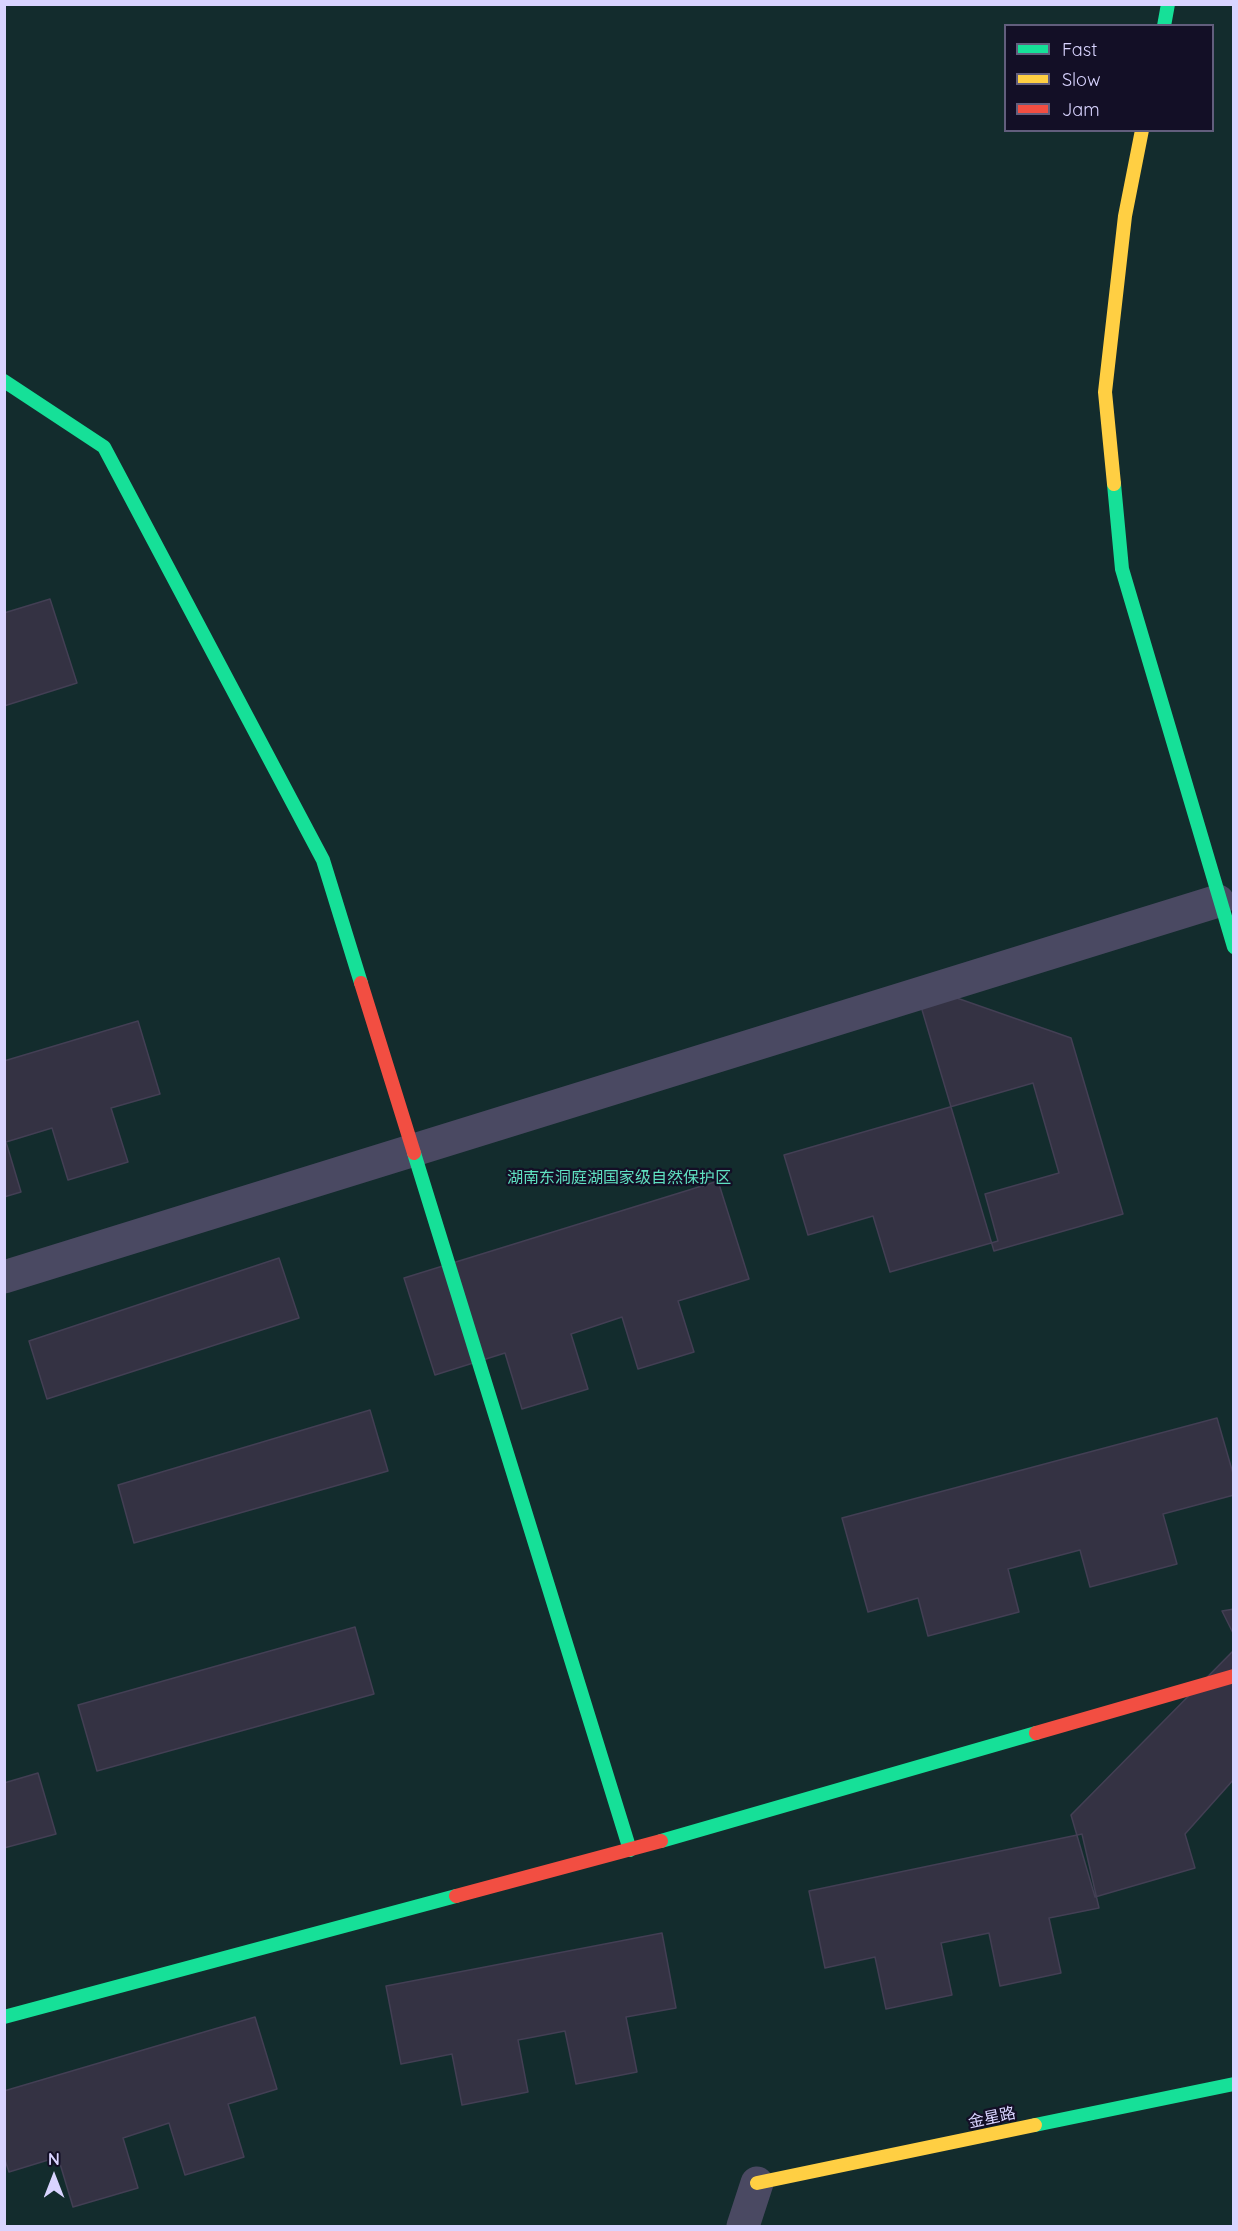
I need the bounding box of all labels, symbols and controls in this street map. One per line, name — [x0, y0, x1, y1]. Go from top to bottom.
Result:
legend — [1004, 24, 1214, 132]
text: Fast — [1062, 38, 1097, 61]
text: Slow — [1062, 68, 1100, 91]
text: Jam — [1062, 98, 1100, 121]
park label: 湖南东洞庭湖国家级自然保护区 — [507, 1168, 731, 1188]
street label: 金星路 — [967, 2104, 1017, 2132]
north arrow — [24, 2147, 84, 2207]
text: N — [48, 2149, 60, 2169]

